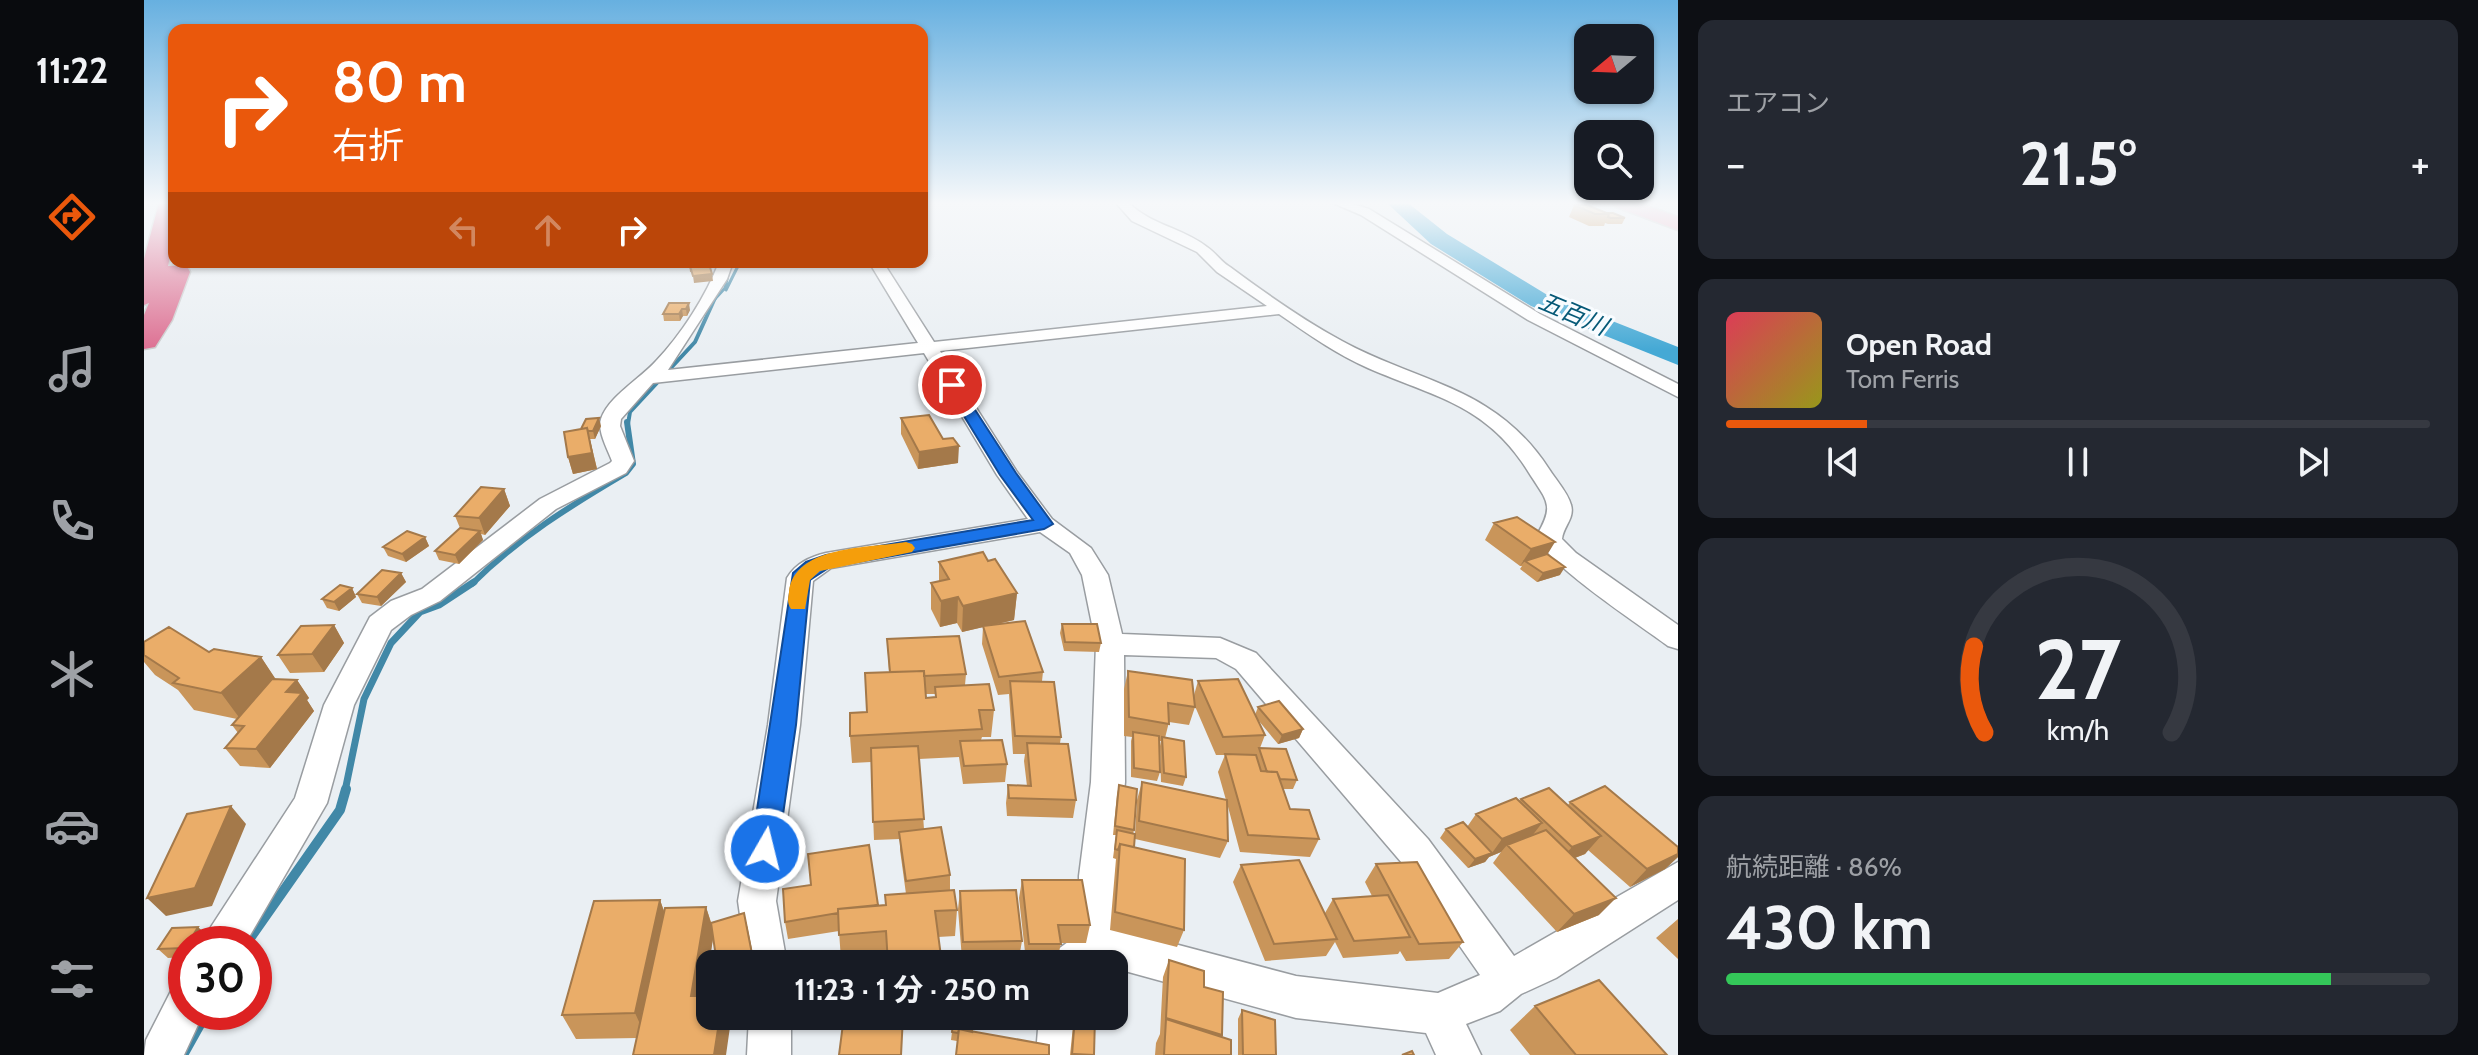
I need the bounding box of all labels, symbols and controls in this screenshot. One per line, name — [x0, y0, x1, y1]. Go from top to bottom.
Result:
north arrow — [1574, 24, 1654, 104]
map controls — [1574, 24, 1654, 200]
text: 11:22 — [36, 48, 108, 92]
text: 80 m — [332, 48, 467, 116]
icon: right — [200, 56, 304, 160]
text: エアコン — [1726, 87, 1830, 119]
button: search — [1574, 120, 1654, 200]
text: 右折 — [332, 123, 404, 167]
text: 21.5° — [2020, 127, 2136, 200]
text: − — [1726, 137, 1745, 190]
text: + — [2411, 137, 2430, 190]
icon: directions — [44, 189, 100, 245]
icon: left — [442, 208, 486, 252]
icon: ahead — [526, 208, 570, 252]
icon: right — [610, 208, 654, 252]
water label: 五百川 — [1534, 286, 1615, 342]
text: Open Road — [1846, 326, 1992, 363]
icon: music — [44, 341, 100, 397]
pin — [918, 351, 986, 419]
icon: arrive — [930, 363, 974, 407]
text: Tom Ferris — [1846, 363, 1959, 395]
icon: previous — [1821, 440, 1865, 484]
icon: pause — [2056, 440, 2100, 484]
icon: next — [2291, 440, 2335, 484]
icon: phone — [44, 493, 100, 549]
text: 27 — [2035, 618, 2121, 719]
icon: climate — [44, 646, 100, 702]
text: km/h — [2047, 712, 2109, 747]
icon: car — [44, 798, 100, 854]
position arrow — [723, 807, 807, 891]
text: 航続距離 · 86% — [1726, 851, 1902, 883]
text: 430 km — [1726, 891, 1933, 964]
speed limit sign: 30 — [168, 926, 272, 1030]
icon: filters — [44, 951, 100, 1007]
text: 11:23 · 1 分 · 250 m — [794, 971, 1030, 1008]

